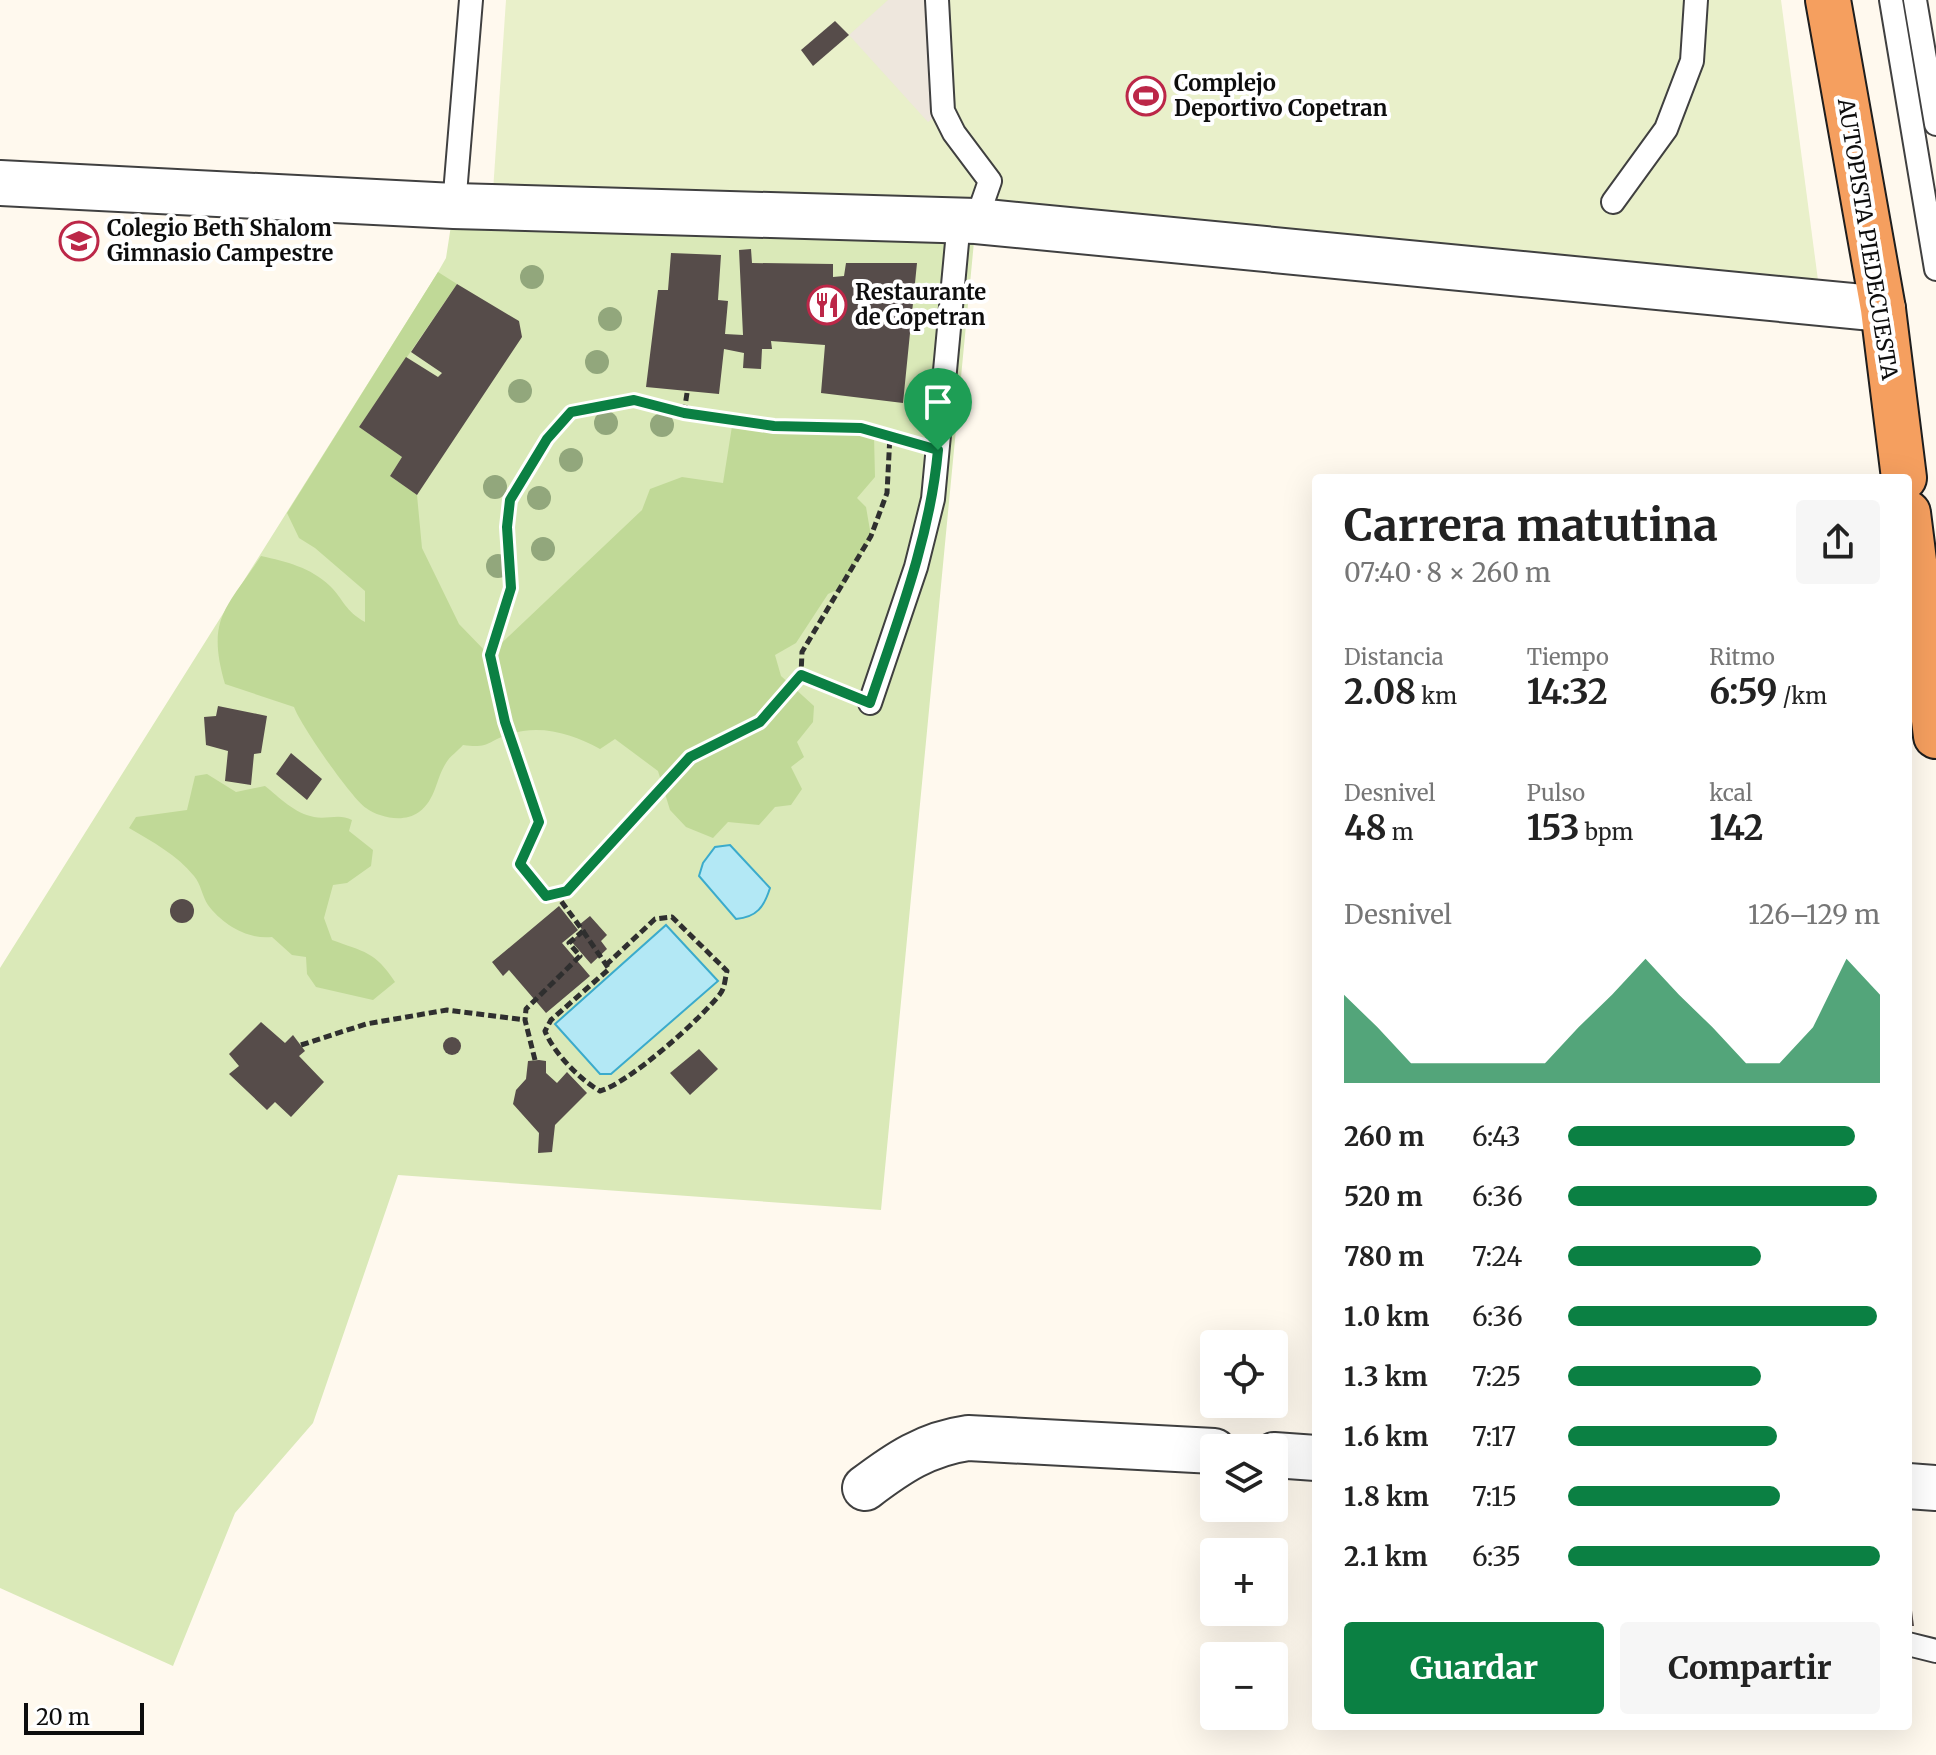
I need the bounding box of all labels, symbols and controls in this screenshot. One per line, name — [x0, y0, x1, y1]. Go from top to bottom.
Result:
place label: Complejo Deportivo Copetran — [1174, 69, 1388, 122]
sports icon: Complejo Deportivo Copetran — [1125, 75, 1167, 117]
street label: AUTOPISTA PIEDECUESTA — [1832, 95, 1904, 382]
place label: Colegio Beth Shalom Gimnasio Campestre — [107, 214, 333, 267]
school or university icon: Colegio Beth Shalom Gimnasio Campestre — [58, 220, 100, 262]
place label: Restaurante de Copetran — [855, 278, 986, 331]
restaurant icon: Restaurante de Copetran — [806, 284, 848, 326]
pin — [904, 368, 972, 450]
icon: arrive — [916, 380, 960, 424]
text: Carrera matutina — [1344, 498, 1718, 553]
button: share — [1796, 500, 1880, 584]
text: 07:40 · 8 × 260 m — [1344, 556, 1551, 589]
text: Distancia — [1344, 643, 1443, 671]
text: Tiempo — [1527, 643, 1609, 671]
text: Ritmo — [1709, 643, 1775, 671]
text: 2.08 — [1344, 671, 1416, 713]
text: 14:32 — [1527, 671, 1608, 713]
text: 6:59 — [1709, 671, 1778, 713]
text: km — [1416, 682, 1457, 710]
text: /km — [1778, 682, 1827, 710]
text: Desnivel — [1344, 779, 1435, 807]
text: Pulso — [1527, 779, 1585, 807]
text: kcal — [1709, 779, 1753, 807]
text: 48 — [1344, 807, 1387, 849]
text: 153 — [1527, 807, 1580, 849]
text: 142 — [1709, 807, 1763, 849]
text: m — [1387, 818, 1414, 846]
text: bpm — [1580, 818, 1633, 846]
text: Desnivel — [1344, 898, 1452, 931]
text: 126–129 m — [1748, 898, 1880, 931]
text: 260 m — [1344, 1120, 1424, 1153]
text: 6:43 — [1472, 1120, 1521, 1153]
text: 520 m — [1344, 1180, 1423, 1213]
text: 6:36 — [1472, 1180, 1523, 1213]
text: 780 m — [1344, 1240, 1424, 1273]
text: 7:24 — [1472, 1240, 1522, 1273]
text: 1.0 km — [1344, 1300, 1429, 1333]
text: 6:36 — [1472, 1300, 1523, 1333]
map controls — [1200, 1330, 1288, 1730]
button: locate — [1200, 1330, 1288, 1418]
text: 1.3 km — [1344, 1360, 1428, 1393]
text: 7:25 — [1472, 1360, 1521, 1393]
text: 1.6 km — [1344, 1420, 1428, 1453]
text: 7:17 — [1472, 1420, 1516, 1453]
button: layers — [1200, 1434, 1288, 1522]
text: 1.8 km — [1344, 1480, 1429, 1513]
text: 7:15 — [1472, 1480, 1517, 1513]
button: + — [1200, 1538, 1288, 1626]
text: 2.1 km — [1344, 1540, 1428, 1573]
text: 6:35 — [1472, 1540, 1521, 1573]
button: Guardar — [1344, 1622, 1604, 1714]
button: Compartir — [1620, 1622, 1880, 1714]
button: − — [1200, 1642, 1288, 1730]
scale bar — [24, 1699, 144, 1735]
text: 20 m — [36, 1703, 90, 1731]

